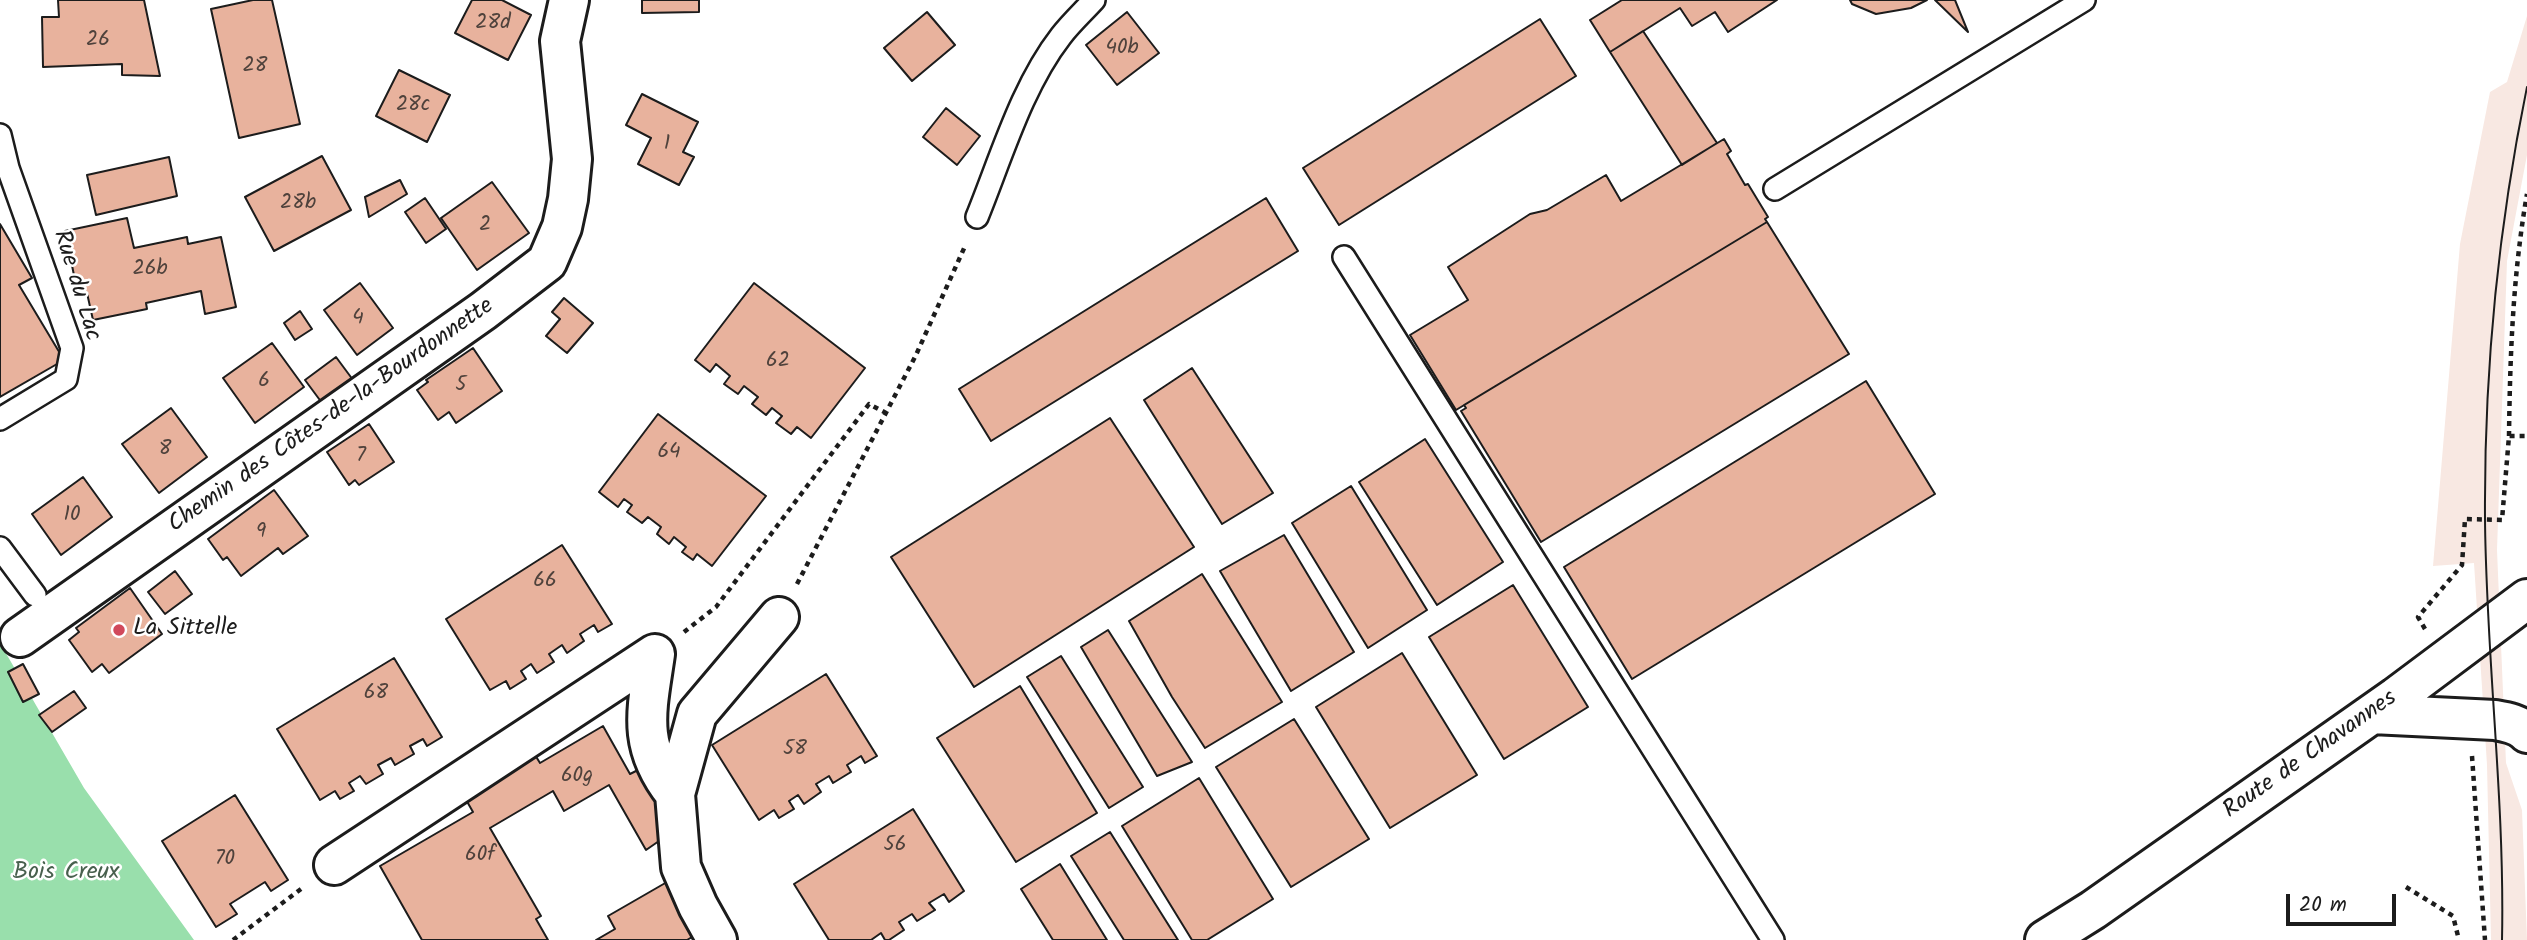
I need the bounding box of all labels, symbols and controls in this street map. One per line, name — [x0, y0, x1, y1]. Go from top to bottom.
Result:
house number: 28d — [475, 11, 511, 37]
house number: 26 — [86, 28, 110, 54]
house number: 40b — [1105, 36, 1139, 62]
house number: 28 — [243, 54, 267, 80]
house number: 28c — [396, 93, 430, 119]
house number: 1 — [664, 132, 670, 158]
house number: 28b — [280, 191, 316, 217]
house number: 2 — [479, 213, 491, 239]
street label: Rue du Lac — [45, 227, 105, 345]
house number: 26b — [133, 257, 167, 283]
street label: Chemin des Côtes-de-la-Bourdonnette — [164, 293, 500, 541]
house number: 4 — [352, 306, 364, 332]
house number: 62 — [766, 349, 790, 375]
house number: 6 — [258, 369, 270, 395]
house number: 5 — [455, 373, 467, 399]
house number: 8 — [159, 437, 171, 463]
house number: 64 — [657, 440, 681, 466]
house number: 7 — [356, 444, 366, 470]
house number: 10 — [63, 503, 81, 529]
house number: 9 — [256, 520, 266, 546]
house number: 66 — [533, 569, 557, 595]
place label: La Sittelle — [133, 616, 237, 644]
marker: La Sittelle — [111, 622, 127, 638]
house number: 68 — [364, 681, 388, 707]
street label: Route de Chavannes — [2219, 685, 2403, 827]
house number: 58 — [783, 737, 807, 763]
house number: 60g — [561, 764, 593, 790]
house number: 56 — [884, 833, 906, 859]
house number: 60f — [465, 843, 495, 869]
house number: 70 — [215, 847, 235, 873]
park label: Bois Creux — [13, 860, 119, 888]
scale bar — [2289, 880, 2399, 924]
text: 20 m — [2299, 889, 2347, 922]

